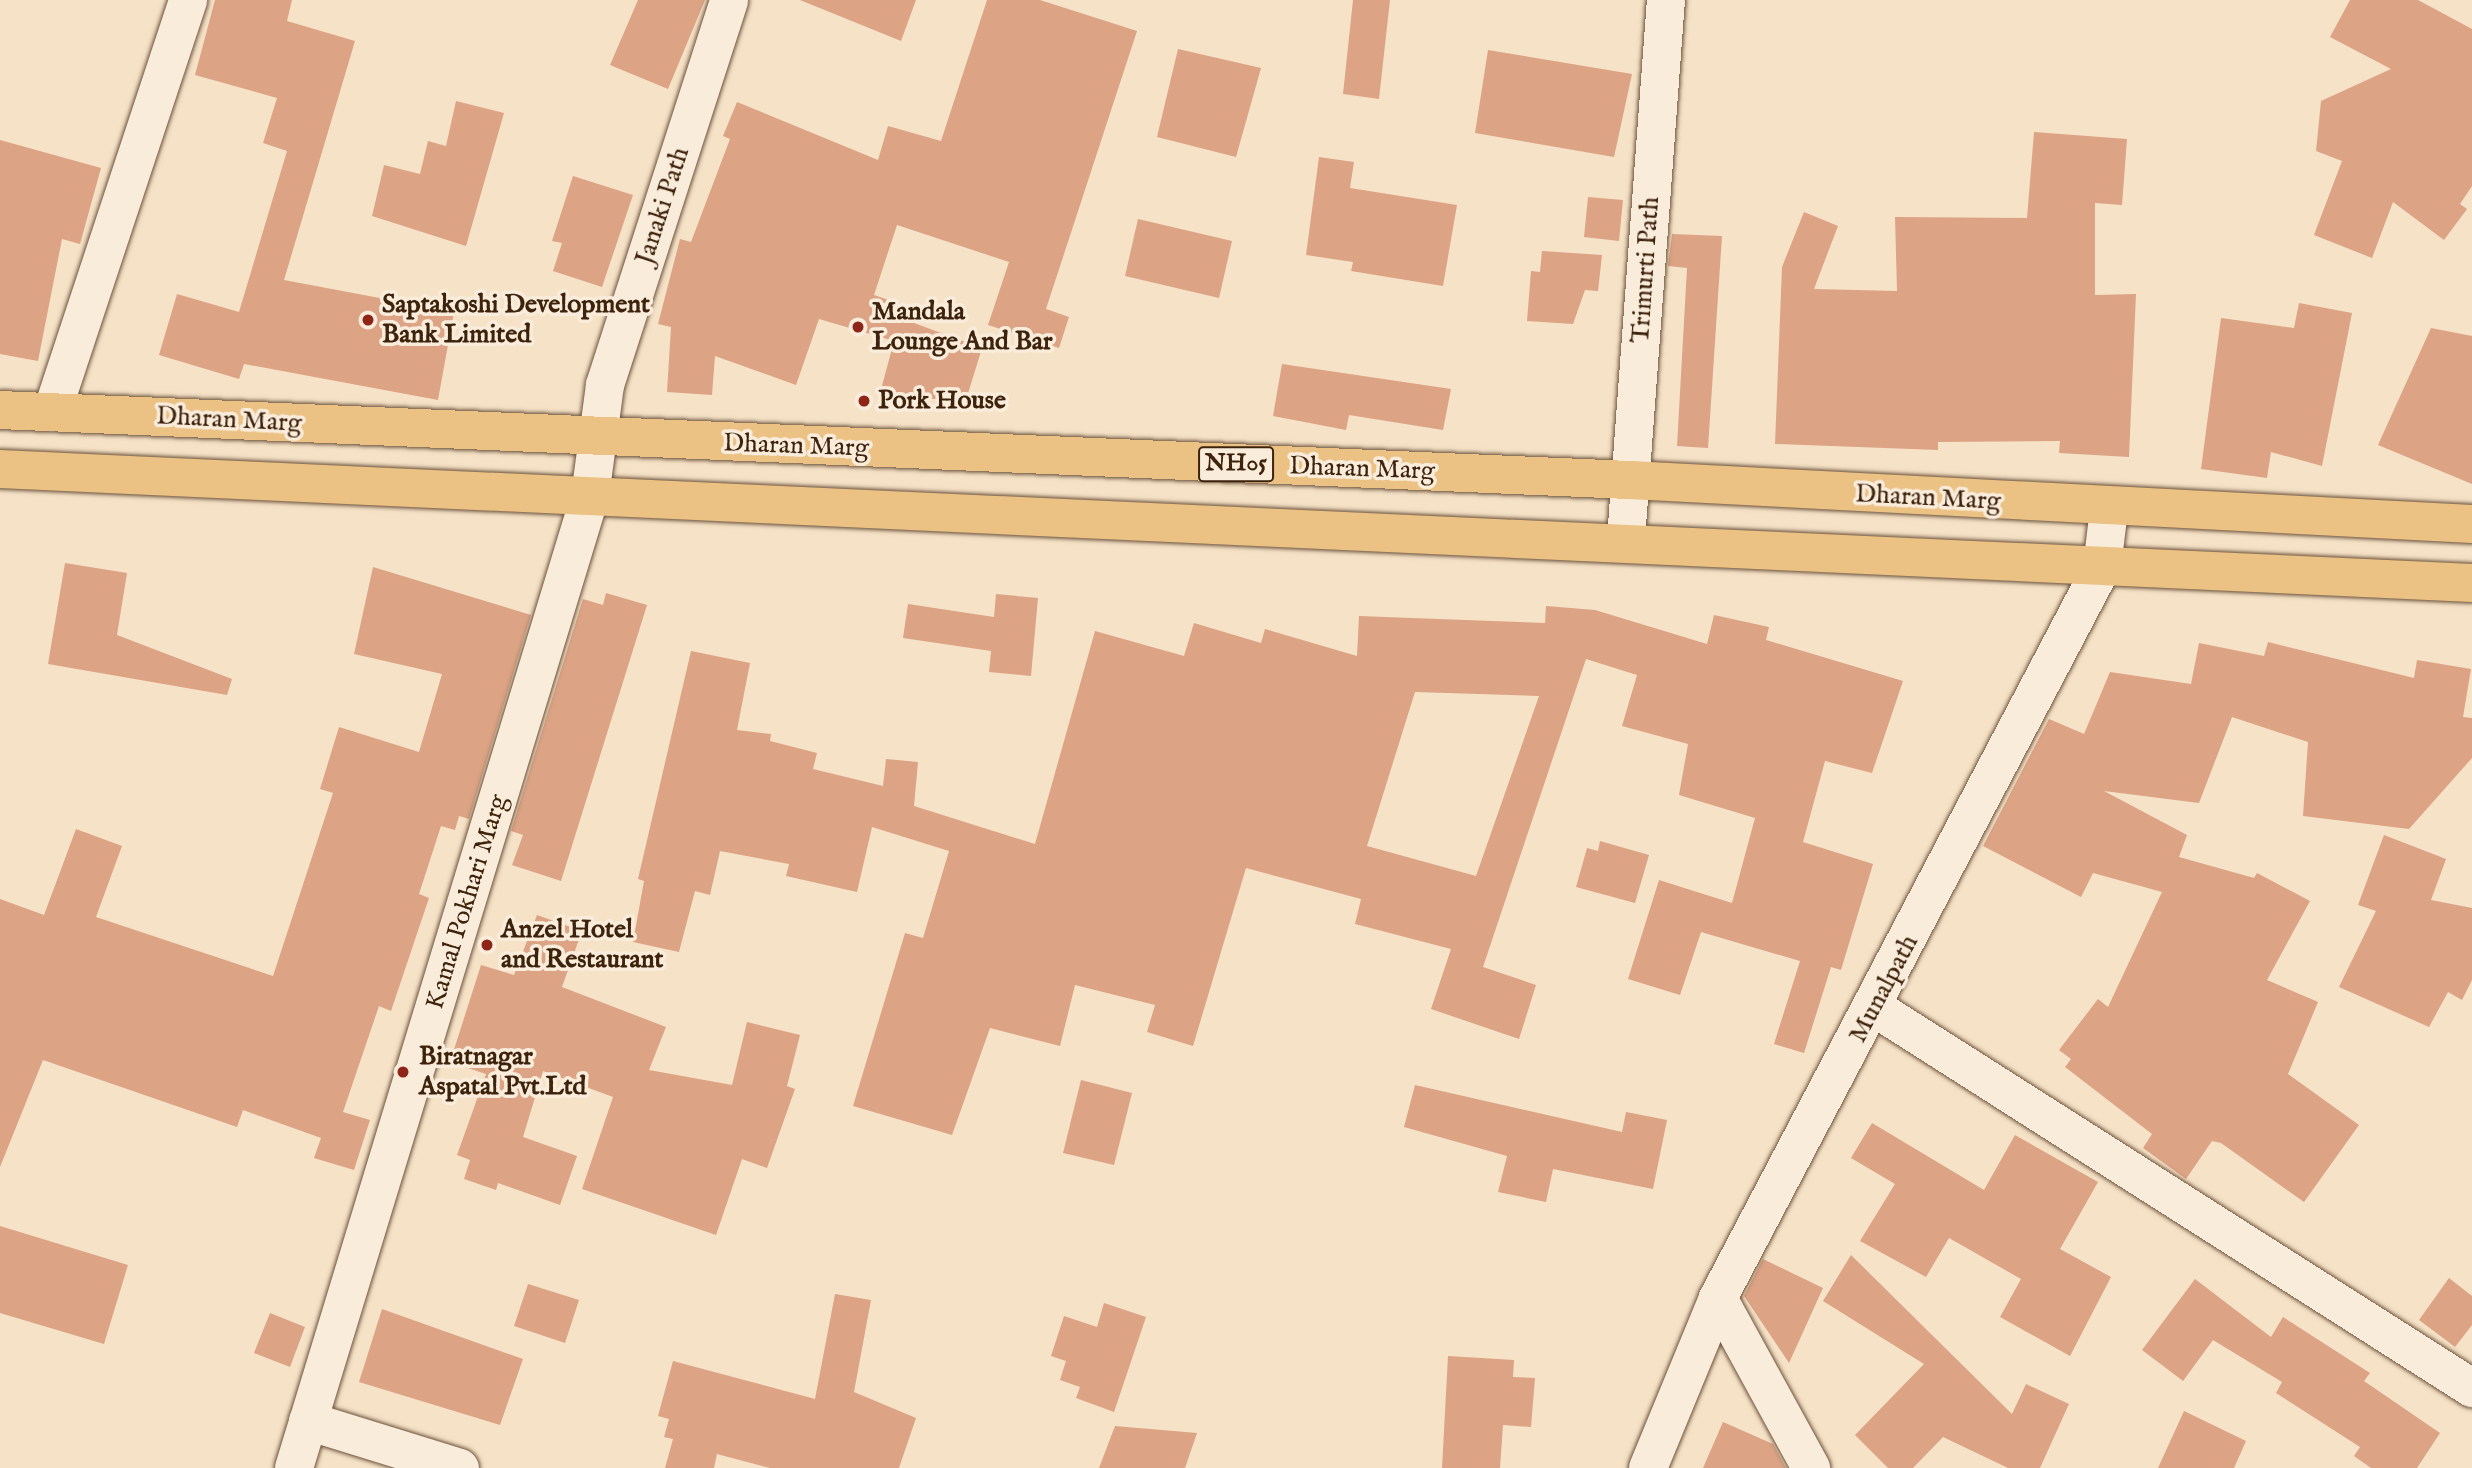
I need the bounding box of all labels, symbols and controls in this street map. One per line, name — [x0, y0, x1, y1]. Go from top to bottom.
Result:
street label: Janaki Path — [629, 143, 697, 269]
street label: Trimurti Path — [1625, 196, 1667, 344]
place label: Saptakoshi Development Bank Limited — [382, 289, 650, 350]
place label: Mandala Lounge And Bar — [872, 296, 1053, 358]
marker: Saptakoshi Development Bank Limited — [360, 312, 376, 328]
marker: Mandala Lounge And Bar — [850, 319, 866, 335]
place label: Pork House — [878, 385, 1006, 417]
marker: Pork House — [856, 393, 872, 409]
street label: Dharan Marg — [155, 401, 303, 439]
street label: Dharan Marg — [723, 428, 869, 464]
road number: NH05 — [1198, 444, 1274, 485]
street label: Dharan Marg — [1289, 451, 1435, 487]
street label: Dharan Marg — [1854, 479, 2002, 517]
street label: Kamal Pokhari Marg — [419, 791, 515, 1013]
place label: Anzel Hotel and Restaurant — [501, 914, 663, 976]
street label: Munalpath — [1843, 930, 1925, 1048]
marker: Anzel Hotel and Restaurant — [479, 937, 495, 953]
place label: Biratnagar Aspatal Pvt.Ltd — [419, 1041, 586, 1102]
marker: Biratnagar Aspatal Pvt.Ltd — [393, 1062, 413, 1082]

